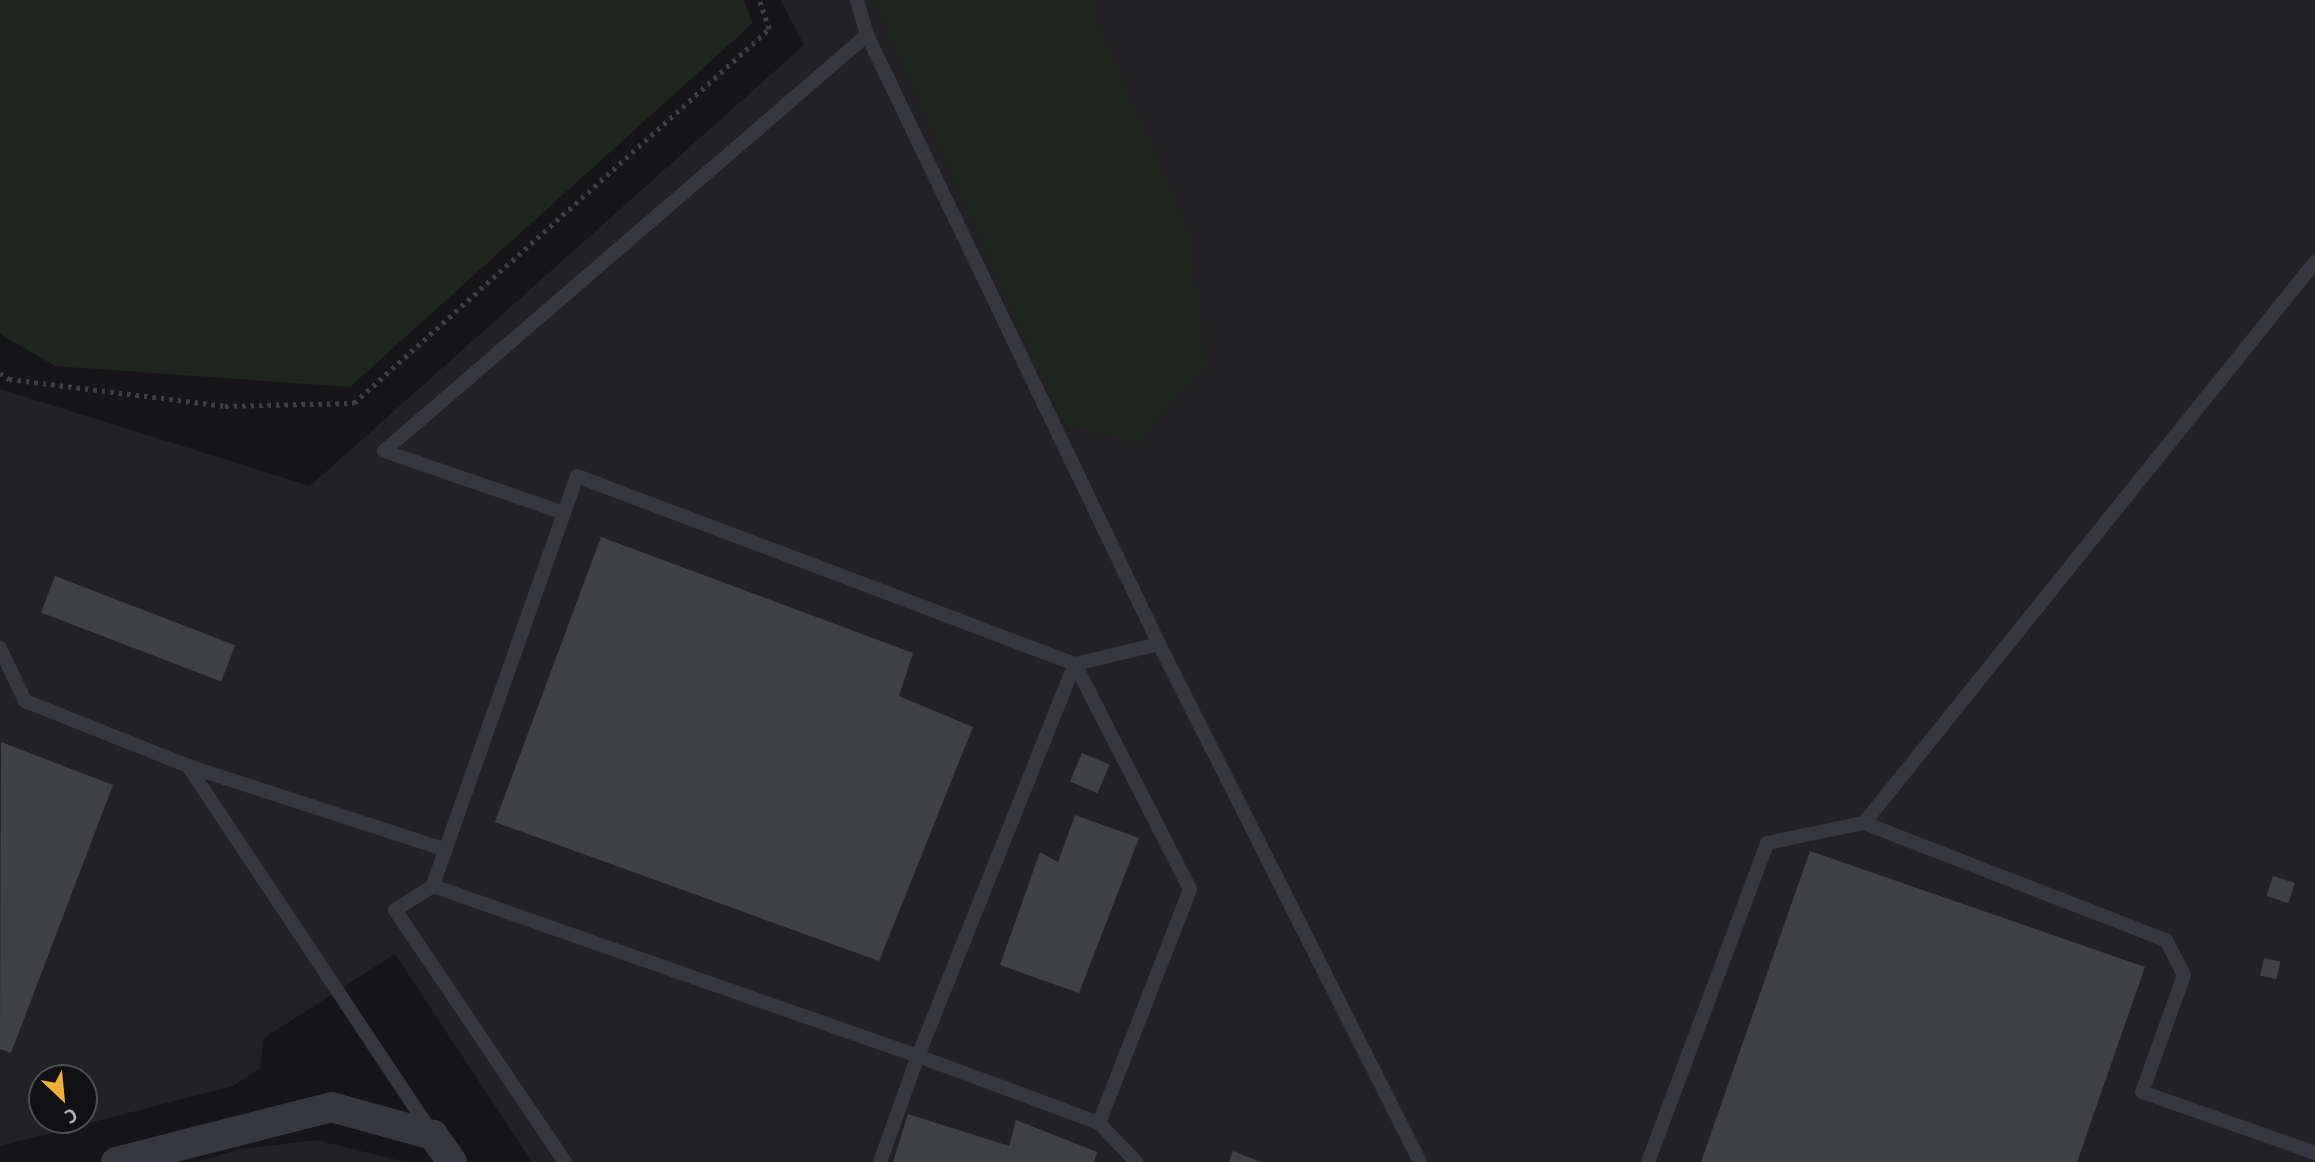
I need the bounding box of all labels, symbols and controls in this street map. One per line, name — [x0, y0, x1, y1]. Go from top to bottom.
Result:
north arrow — [28, 1064, 98, 1134]
text: С — [61, 1103, 81, 1129]

